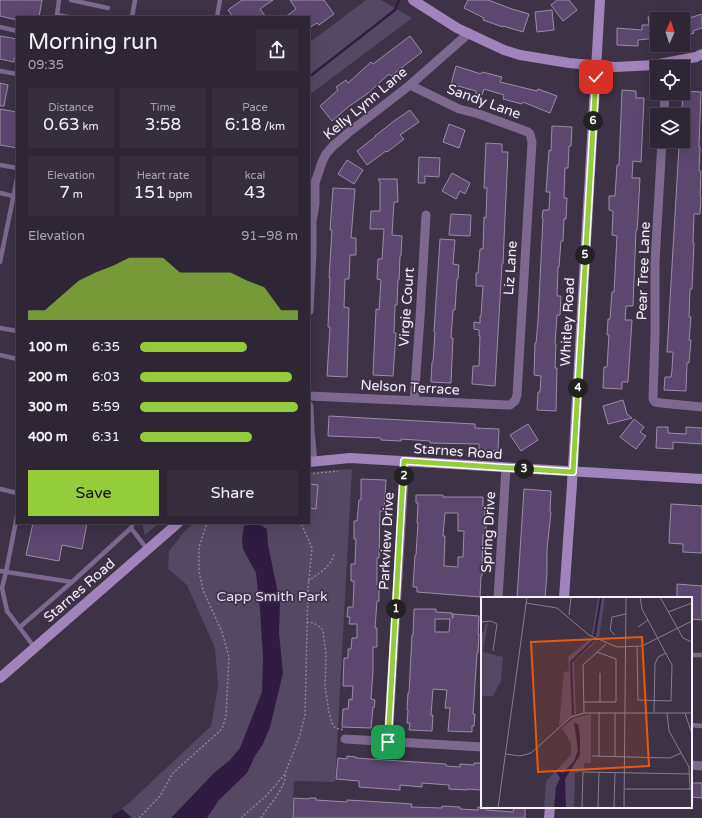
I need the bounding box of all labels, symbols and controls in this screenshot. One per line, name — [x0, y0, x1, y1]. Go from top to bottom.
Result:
north arrow — [650, 12, 690, 52]
map controls — [650, 12, 690, 148]
text: Morning run — [28, 29, 158, 55]
button: share — [256, 29, 298, 71]
text: 09:35 — [28, 57, 64, 73]
pin — [579, 60, 613, 94]
button: locate — [650, 60, 690, 100]
street label: Kelly Lynn Lane — [320, 63, 411, 143]
icon: check — [585, 66, 607, 88]
street label: Sandy Lane — [445, 80, 523, 123]
text: Distance — [48, 101, 94, 114]
text: Time — [150, 101, 176, 114]
text: Pace — [242, 101, 268, 114]
button: layers — [650, 108, 690, 148]
pin: 6 — [583, 111, 603, 131]
text: 0.63 — [43, 114, 80, 135]
text: 3:58 — [145, 114, 181, 135]
text: 6:18 — [225, 114, 261, 135]
text: 6 — [590, 114, 596, 127]
text: km — [80, 120, 99, 133]
text: /km — [261, 120, 285, 133]
text: Elevation — [47, 169, 95, 182]
text: Heart rate — [137, 169, 189, 182]
text: kcal — [245, 169, 265, 182]
text: 7 — [59, 182, 70, 203]
text: 151 — [134, 182, 166, 203]
text: 43 — [244, 182, 266, 203]
text: m — [70, 188, 83, 201]
text: bpm — [166, 188, 192, 201]
street label: Pear Tree Lane — [633, 221, 654, 321]
text: Elevation — [28, 228, 85, 244]
text: 91–98 m — [241, 228, 298, 244]
street label: Liz Lane — [500, 240, 521, 296]
pin: 5 — [575, 245, 595, 265]
text: 5 — [582, 248, 588, 261]
street label: Virgie Court — [395, 266, 418, 347]
street label: Whitley Road — [557, 277, 578, 367]
text: 100 m — [28, 339, 68, 355]
text: 6:35 — [92, 339, 120, 355]
text: 200 m — [28, 369, 68, 385]
text: 6:03 — [92, 369, 120, 385]
street label: Nelson Terrace — [360, 376, 460, 399]
pin: 4 — [568, 378, 588, 398]
text: 4 — [575, 381, 581, 394]
text: 300 m — [28, 399, 68, 415]
text: 5:59 — [92, 399, 120, 415]
text: 400 m — [28, 429, 68, 445]
text: 6:31 — [92, 429, 120, 445]
street label: Starnes Road — [413, 440, 503, 463]
pin: 3 — [514, 459, 534, 479]
text: 3 — [521, 462, 527, 475]
pin: 2 — [394, 466, 414, 486]
text: 2 — [401, 469, 407, 482]
button: Save — [28, 470, 159, 516]
button: Share — [167, 470, 298, 516]
street label: Spring Drive — [478, 491, 499, 573]
street label: Parkview Drive — [375, 492, 398, 590]
street label: Starnes Road — [40, 555, 118, 626]
park label: Capp Smith Park — [216, 588, 328, 605]
inset map — [481, 597, 692, 808]
pin: 1 — [386, 599, 406, 619]
text: 1 — [393, 602, 399, 615]
pin — [371, 725, 405, 759]
icon: arrive — [377, 731, 399, 753]

